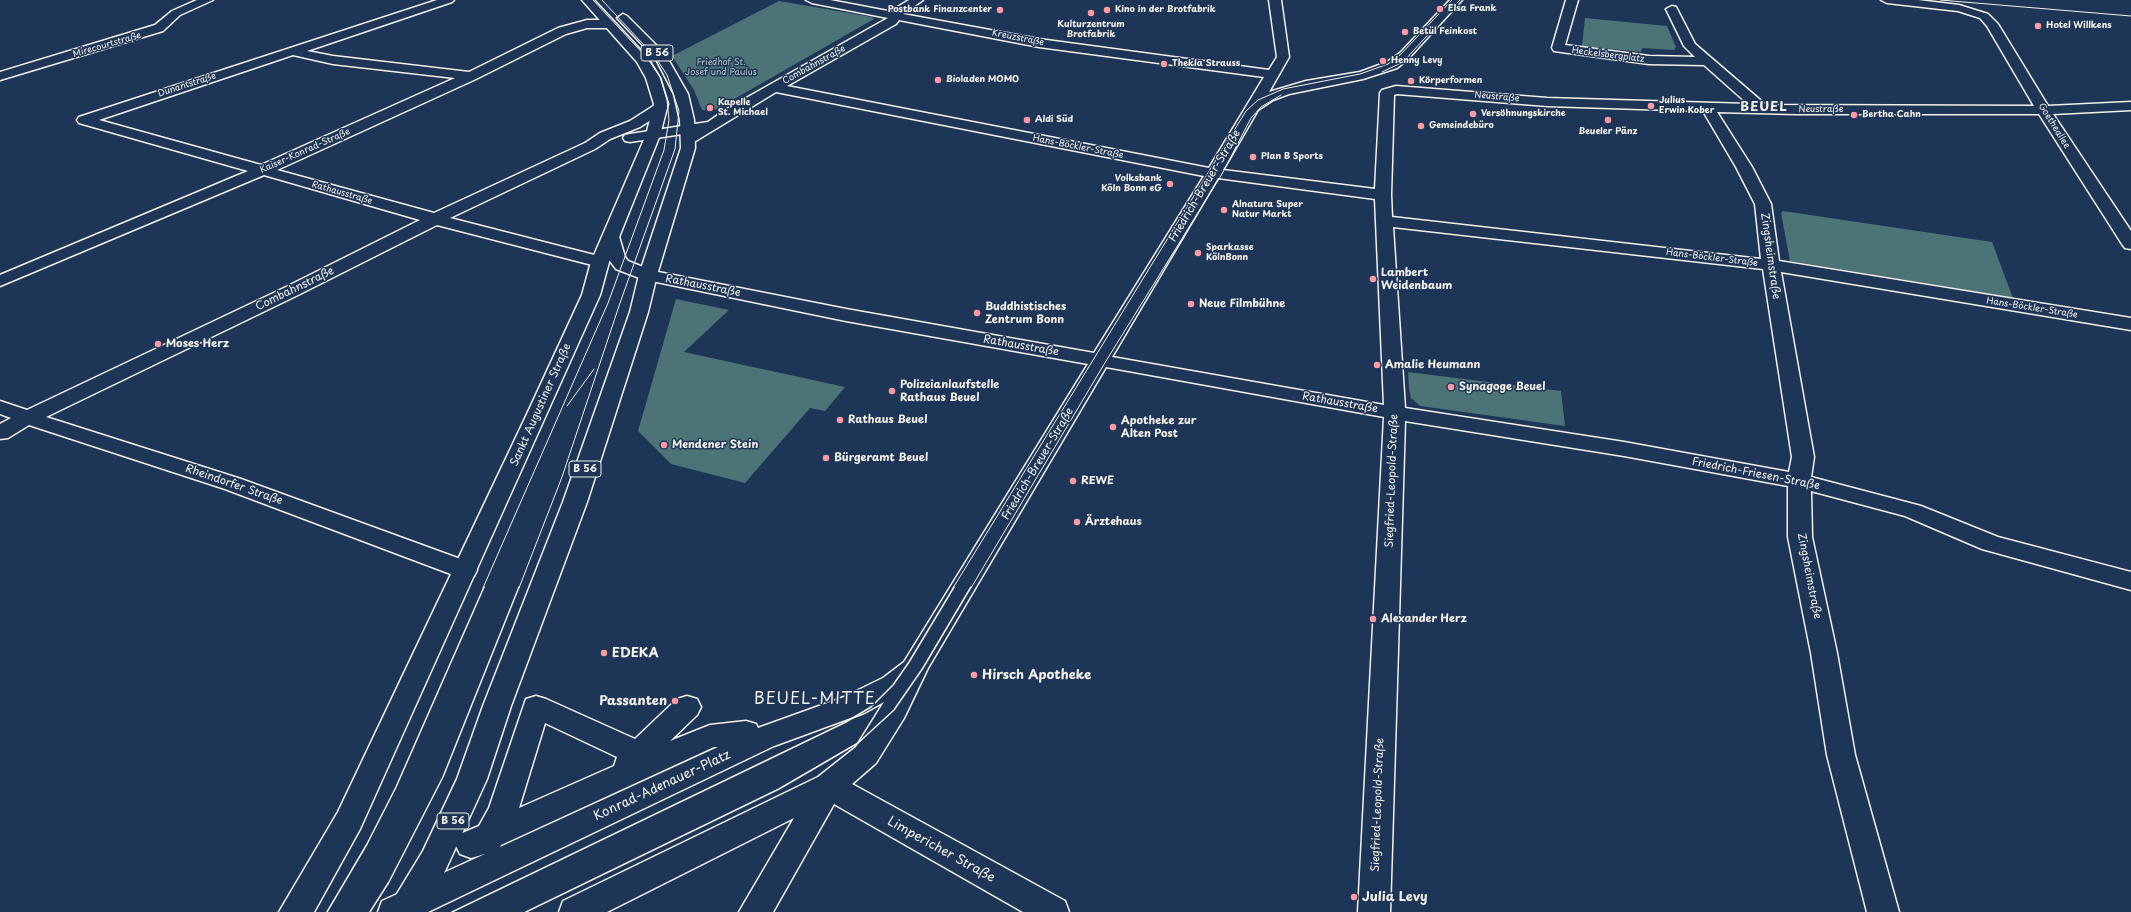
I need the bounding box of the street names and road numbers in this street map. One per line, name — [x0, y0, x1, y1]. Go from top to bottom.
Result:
street label: Kreuzstraße — [991, 28, 1045, 48]
street label: Mirecourtstraße — [71, 30, 143, 60]
street label: Combahnstraße — [781, 43, 847, 87]
road number: B 56 — [641, 45, 673, 61]
street label: Heckelsbergplatz — [1571, 45, 1645, 65]
street label: Dunantstraße — [157, 71, 217, 99]
street label: Neustraße — [1474, 90, 1520, 104]
street label: Goetheallee — [2036, 101, 2072, 151]
street label: Neustraße — [1799, 105, 1843, 115]
street label: Kaiser-Konrad-Straße — [258, 126, 352, 176]
street label: Friedrich-Breuer-Straße — [1166, 128, 1244, 244]
street label: Hans-Böckler-Straße — [1032, 133, 1124, 161]
street label: Rathausstraße — [310, 179, 374, 207]
street label: Zingsheimstraße — [1757, 212, 1783, 300]
street label: Hans-Böckler-Straße — [1665, 247, 1759, 269]
street label: Combahnstraße — [254, 264, 336, 314]
street label: Rathausstraße — [664, 272, 742, 300]
street label: Hans-Böckler-Straße — [1985, 295, 2079, 321]
street label: Rathausstraße — [982, 333, 1060, 359]
street label: Sankt Augustiner Straße — [508, 341, 574, 469]
street label: Rathausstraße — [1301, 390, 1379, 416]
street label: Friedrich-Breuer-Straße — [999, 406, 1077, 522]
street label: Siegfried-Leopold-Straße — [1383, 414, 1401, 548]
street label: Friedrich-Friesen-Straße — [1691, 455, 1821, 493]
road number: B 56 — [569, 461, 601, 477]
street label: Rheindorfer Straße — [184, 462, 284, 508]
street label: Zingsheimstraße — [1794, 532, 1824, 620]
street label: Siegfried-Leopold-Straße — [1369, 738, 1387, 872]
street label: Konrad-Adenauer-Platz — [591, 747, 733, 825]
road number: B 56 — [437, 813, 469, 829]
street label: Limpericher Straße — [884, 814, 998, 886]

